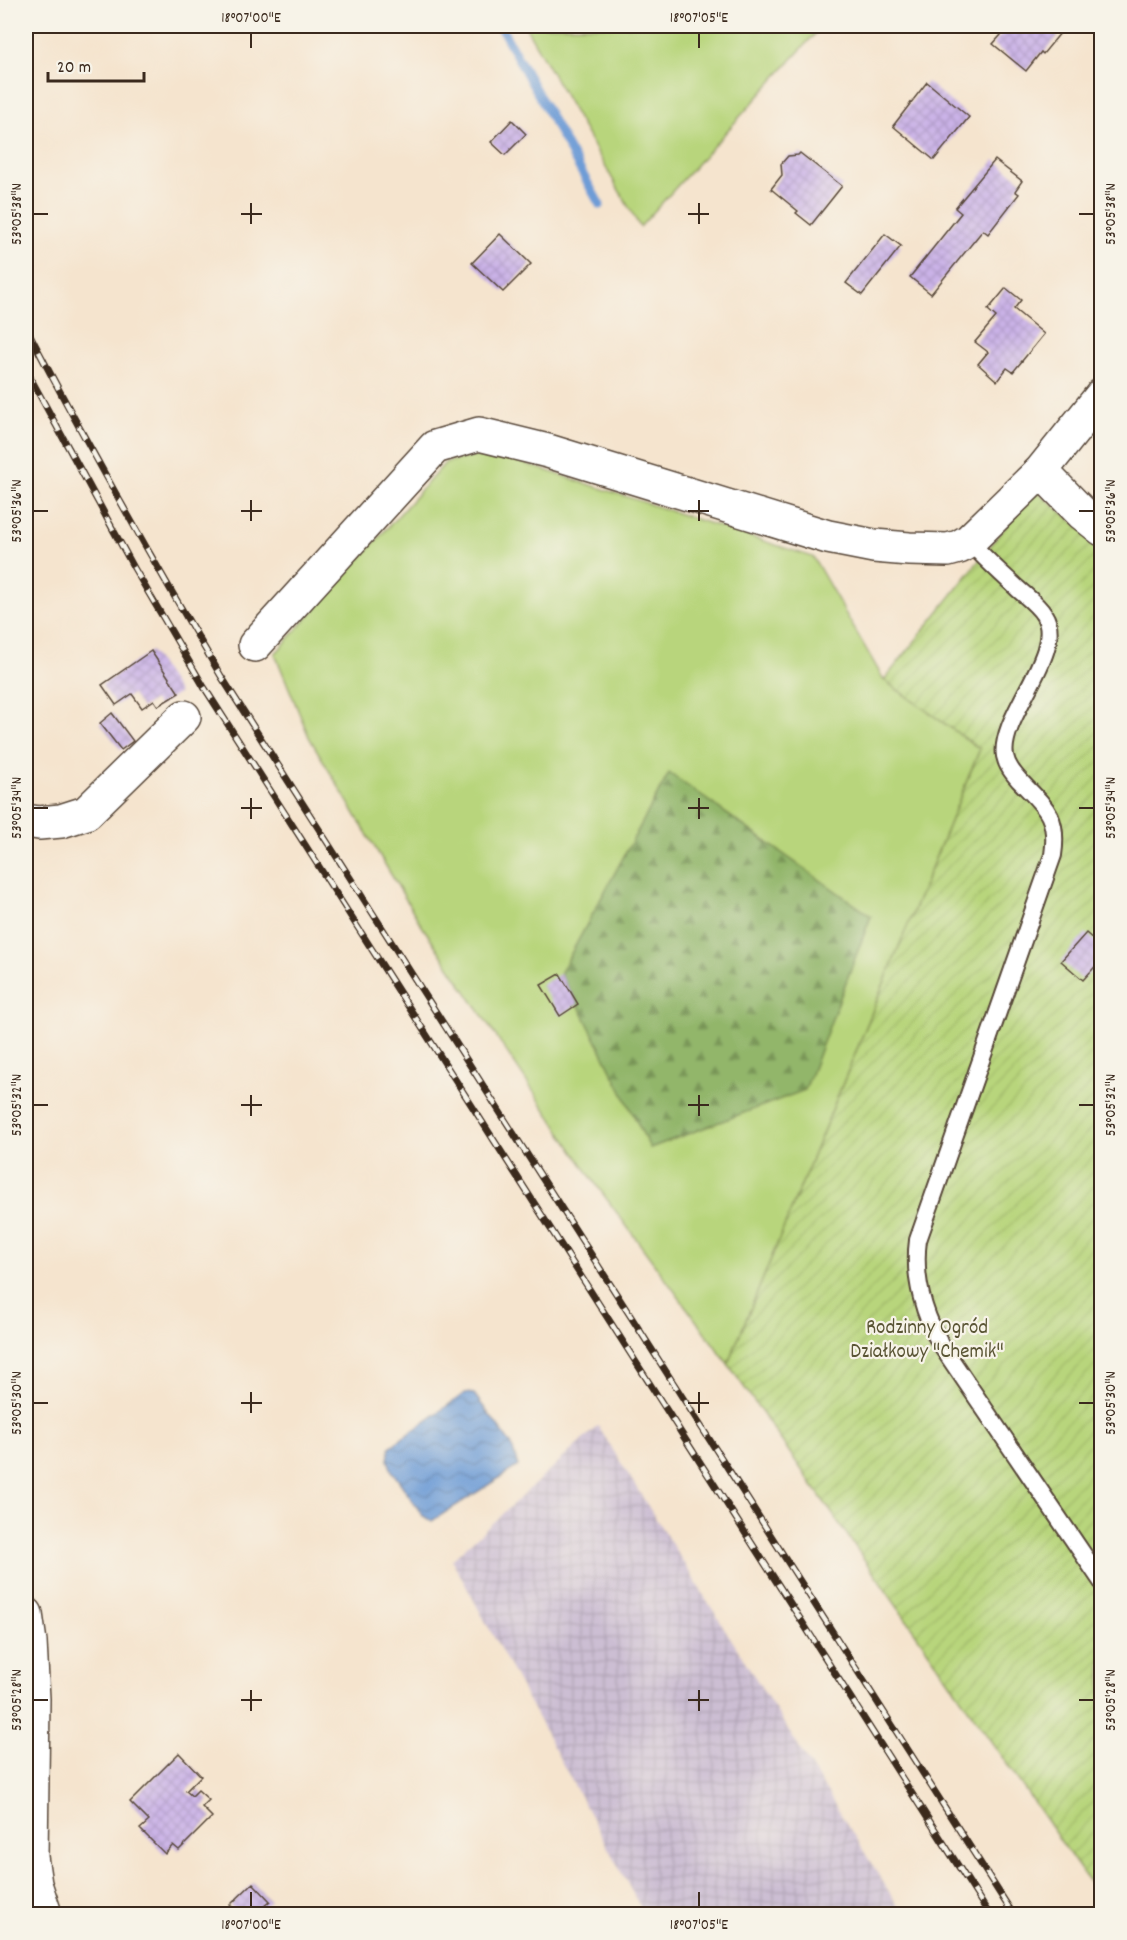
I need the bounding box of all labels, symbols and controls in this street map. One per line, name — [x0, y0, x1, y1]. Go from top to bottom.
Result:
text: 18°07'00"E — [221, 8, 281, 30]
text: 18°07'05"E — [670, 8, 728, 30]
scale bar — [48, 45, 144, 83]
text: 20 m — [57, 56, 91, 81]
text: 53°05'38"N — [7, 183, 29, 245]
text: 53°05'38"N — [1101, 183, 1123, 245]
text: 53°05'36"N — [7, 479, 29, 543]
text: 53°05'36"N — [1101, 479, 1123, 543]
text: 53°05'34"N — [7, 777, 29, 839]
text: 53°05'34"N — [1101, 777, 1123, 839]
text: 53°05'32"N — [7, 1074, 29, 1136]
text: 53°05'32"N — [1101, 1074, 1123, 1136]
park label: Rodzinny Ogród Działkowy "Chemik" — [850, 1314, 1004, 1368]
text: 53°05'30"N — [7, 1371, 29, 1435]
text: 53°05'30"N — [1101, 1371, 1123, 1435]
text: 53°05'28"N — [7, 1669, 29, 1731]
text: 53°05'28"N — [1101, 1669, 1123, 1731]
text: 18°07'00"E — [221, 1915, 281, 1937]
text: 18°07'05"E — [670, 1915, 728, 1937]

